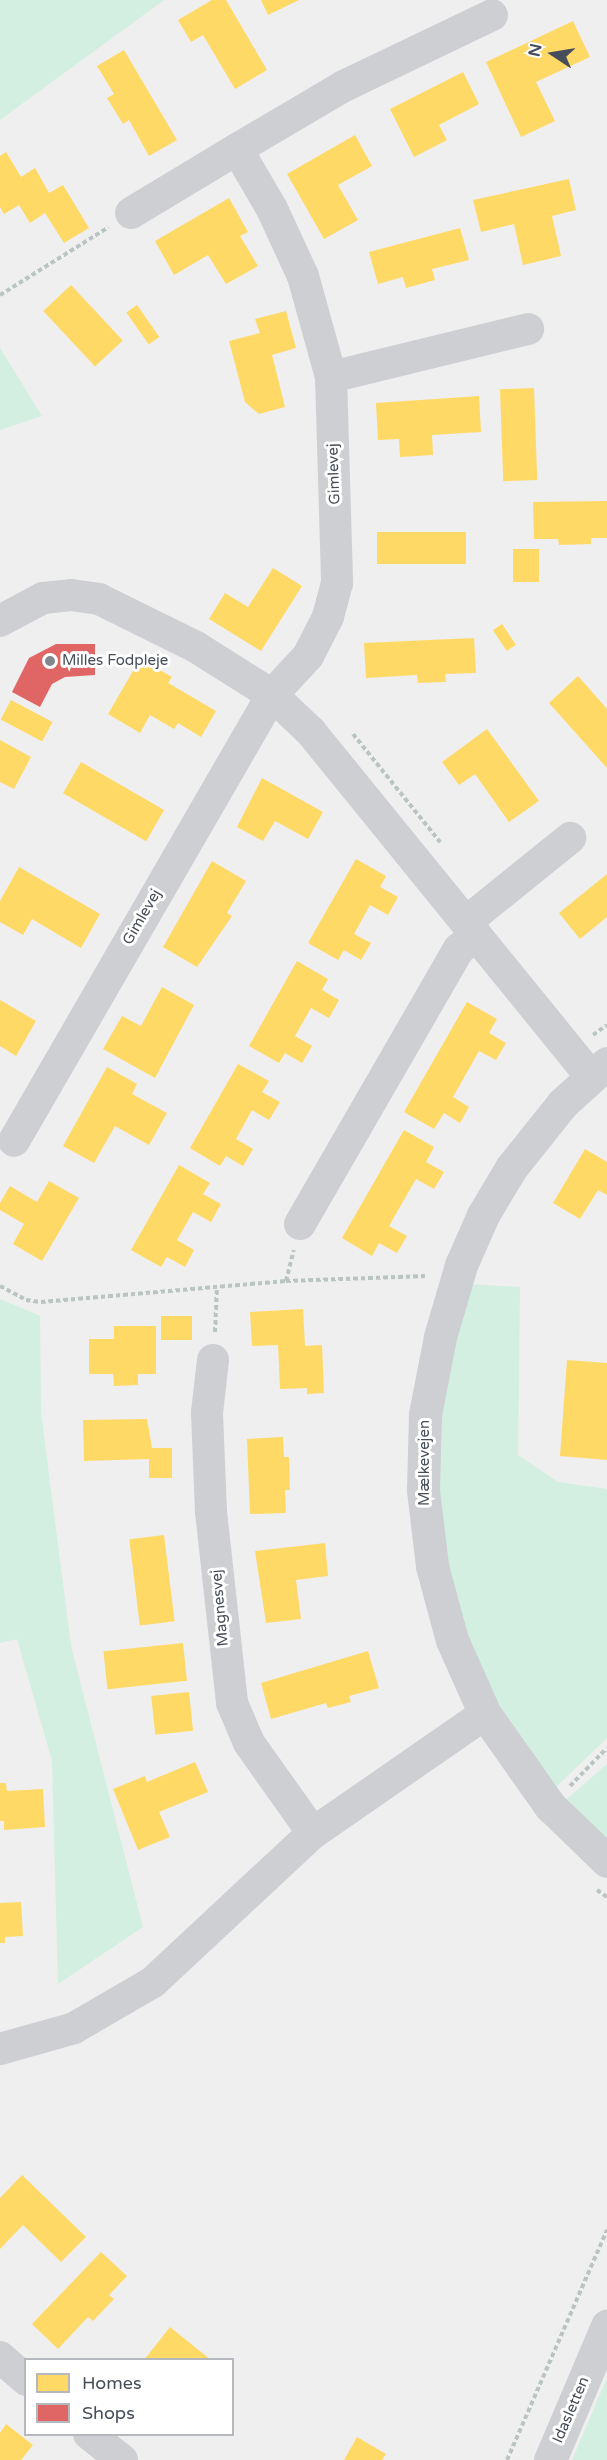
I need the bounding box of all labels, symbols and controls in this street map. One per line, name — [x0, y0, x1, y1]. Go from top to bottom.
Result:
north arrow — [523, 24, 583, 84]
text: N — [524, 42, 547, 59]
street label: Gimlevej — [324, 443, 344, 505]
place label: Milles Fodpleje — [62, 652, 168, 670]
marker: Milles Fodpleje — [43, 654, 57, 668]
street label: Gimlevej — [119, 886, 165, 948]
street label: Mælkevejen — [416, 1420, 434, 1506]
street label: Magnesvej — [208, 1569, 232, 1647]
legend — [24, 2358, 234, 2436]
text: Homes — [82, 2372, 142, 2394]
street label: Idasletten — [549, 2374, 593, 2446]
text: Shops — [82, 2402, 135, 2424]

